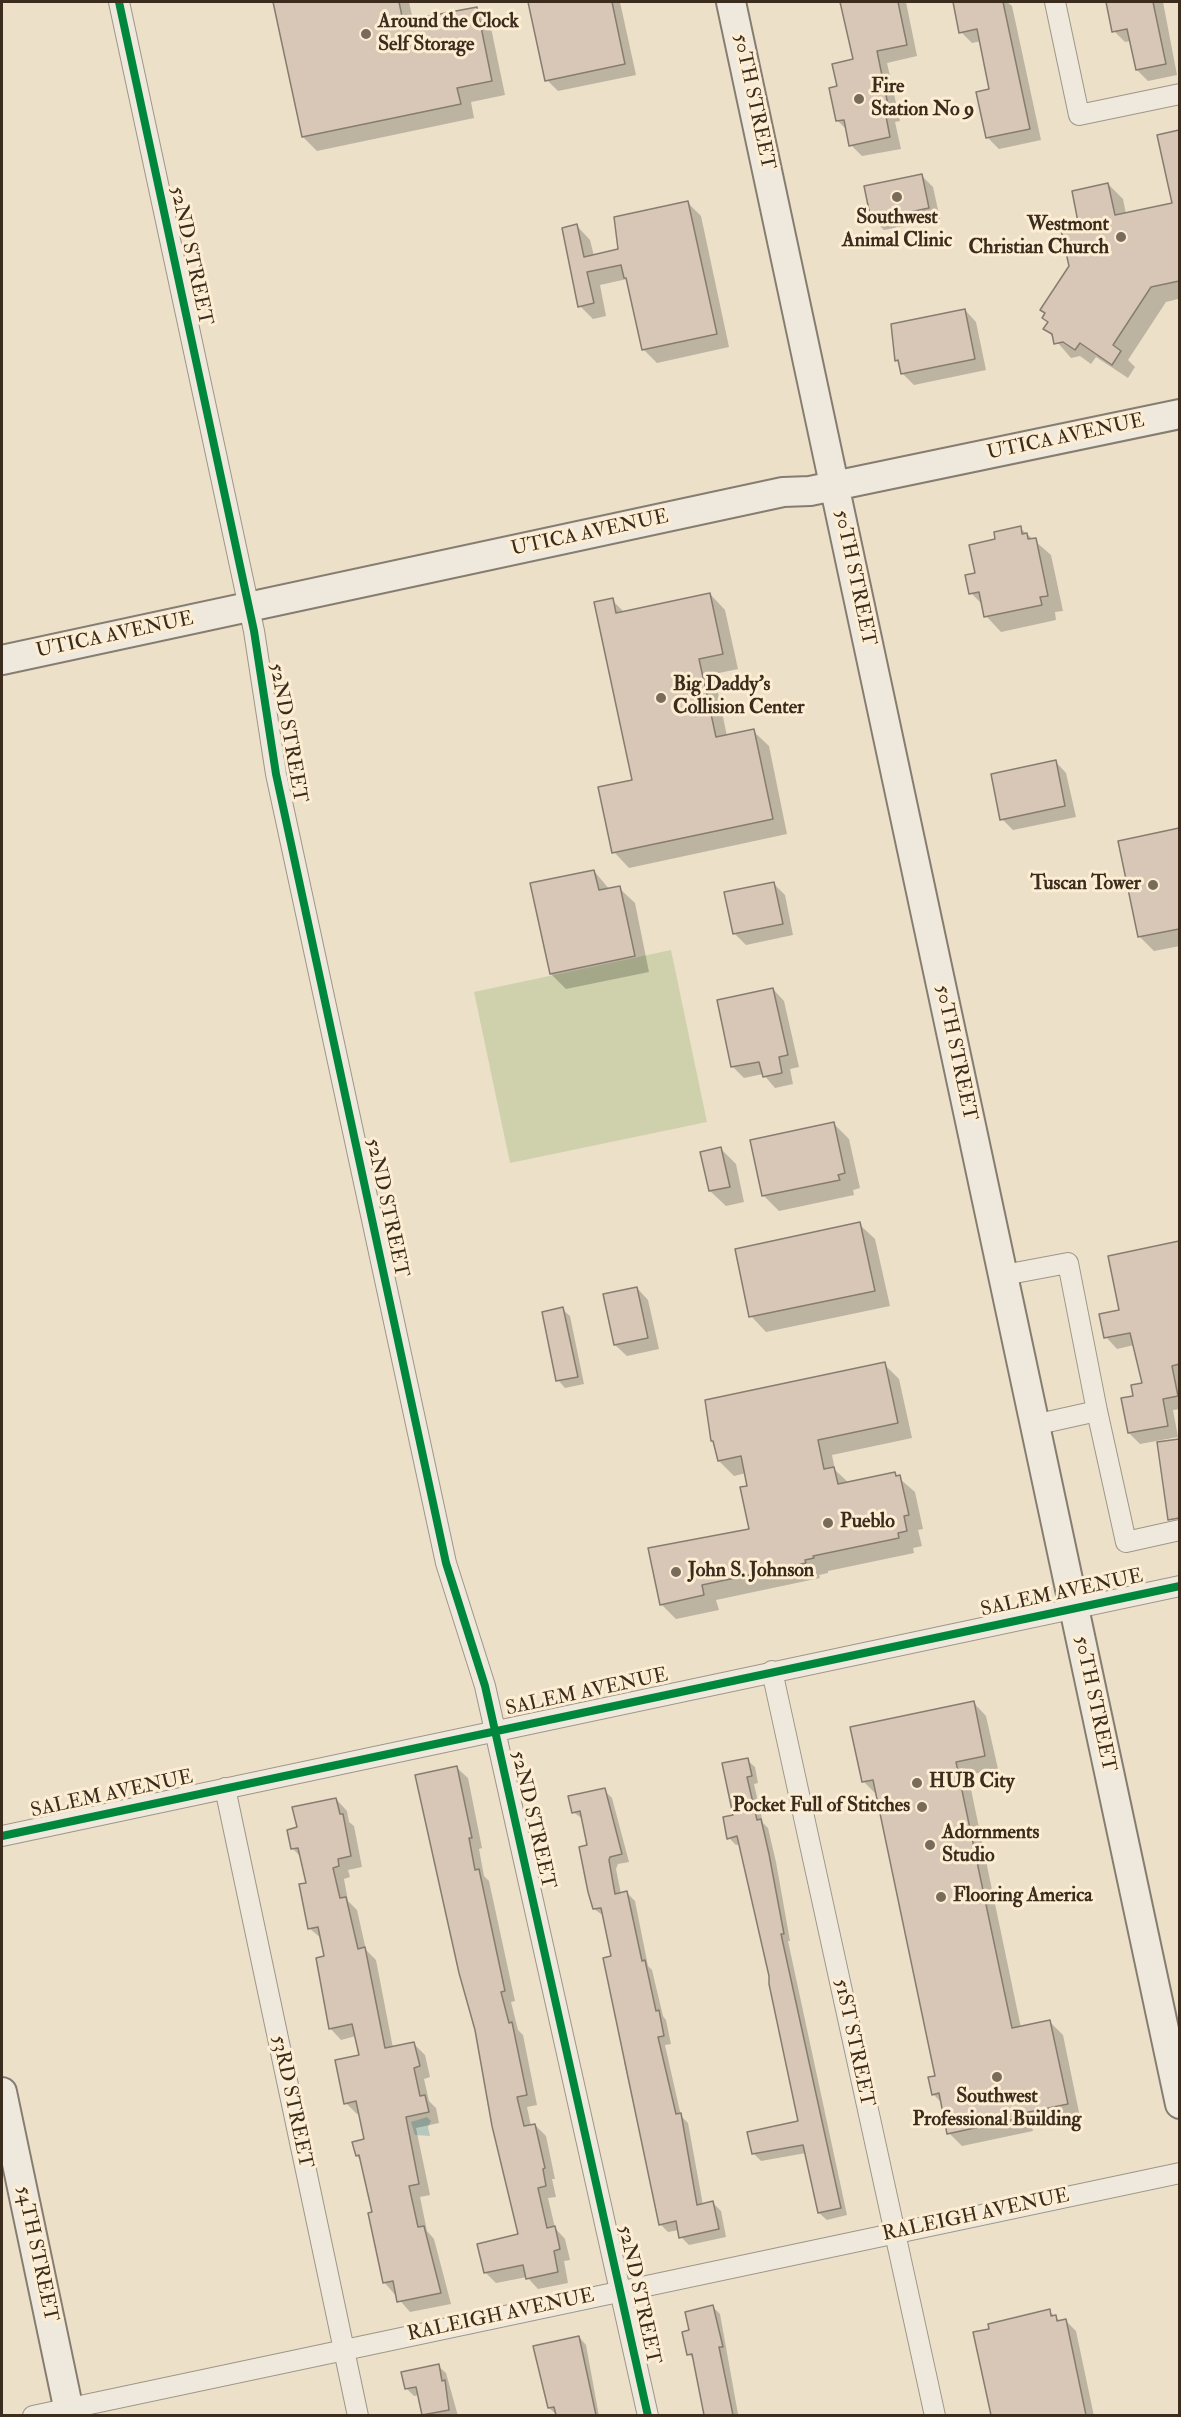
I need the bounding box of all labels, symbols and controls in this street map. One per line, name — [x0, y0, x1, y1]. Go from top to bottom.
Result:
place label: Around the Clock Self Storage — [378, 11, 519, 58]
marker: Around the Clock Self Storage — [359, 27, 373, 41]
street label: 50TH STREET — [727, 32, 779, 172]
place label: Fire Station No 9 — [871, 76, 974, 123]
marker: Fire Station No 9 — [852, 92, 866, 106]
street label: 52ND STREET — [164, 184, 216, 328]
marker: Southwest Animal Clinic — [890, 190, 904, 204]
place label: Southwest Animal Clinic — [842, 207, 952, 254]
place label: Westmont Christian Church — [968, 214, 1109, 261]
marker: Westmont Christian Church — [1114, 230, 1128, 244]
street label: UTICA AVENUE — [985, 410, 1147, 466]
street label: UTICA AVENUE — [509, 506, 671, 562]
street label: 50TH STREET — [828, 508, 880, 648]
street label: UTICA AVENUE — [34, 608, 196, 664]
street label: 52ND STREET — [263, 661, 311, 805]
place label: Big Daddy's Collision Center — [673, 674, 804, 721]
marker: Big Daddy's Collision Center — [654, 691, 668, 705]
place label: Tuscan Tower — [1030, 873, 1141, 897]
marker: Tuscan Tower — [1146, 878, 1160, 892]
street label: 50TH STREET — [929, 983, 981, 1123]
street label: 52ND STREET — [360, 1136, 412, 1280]
place label: Pueblo — [840, 1511, 895, 1535]
marker: Pueblo — [821, 1516, 835, 1530]
place label: John S. Johnson — [688, 1560, 814, 1584]
marker: John S. Johnson — [669, 1565, 683, 1579]
street label: SALEM AVENUE — [979, 1565, 1145, 1623]
street label: 50TH STREET — [1068, 1634, 1120, 1774]
street label: SALEM AVENUE — [504, 1664, 670, 1722]
street label: 52ND STREET — [504, 1749, 560, 1891]
street label: SALEM AVENUE — [29, 1766, 195, 1824]
place label: HUB City — [929, 1771, 1014, 1795]
marker: HUB City — [910, 1776, 924, 1790]
place label: Pocket Full of Stitches — [733, 1795, 910, 1819]
marker: Pocket Full of Stitches — [915, 1800, 929, 1814]
place label: Adornments Studio — [942, 1822, 1039, 1869]
marker: Adornments Studio — [923, 1838, 937, 1852]
place label: Flooring America — [953, 1885, 1092, 1909]
marker: Flooring America — [934, 1890, 948, 1904]
street label: 51ST STREET — [828, 1977, 878, 2109]
street label: 53RD STREET — [265, 2033, 317, 2171]
marker: Southwest Professional Building — [990, 2070, 1004, 2084]
place label: Southwest Professional Building — [913, 2086, 1081, 2133]
street label: 54TH STREET — [10, 2184, 62, 2324]
street label: RALEIGH AVENUE — [880, 2184, 1072, 2248]
street label: 52ND STREET — [612, 2223, 664, 2367]
street label: RALEIGH AVENUE — [405, 2284, 597, 2348]

